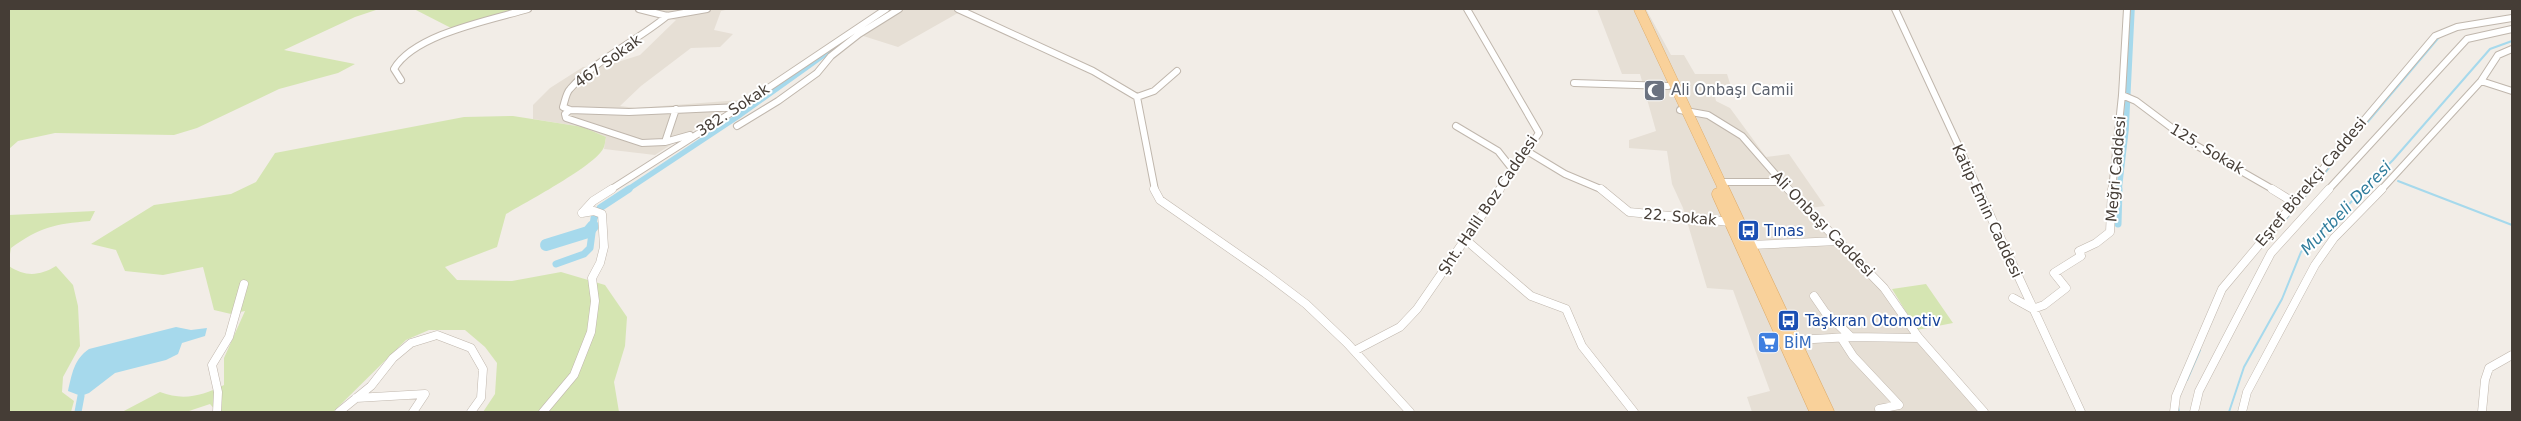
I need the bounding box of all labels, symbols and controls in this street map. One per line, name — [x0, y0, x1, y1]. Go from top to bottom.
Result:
street label: 467 Sokak — [571, 30, 645, 91]
mosque icon: Ali Onbaşı Camii — [1643, 78, 1667, 102]
street label: 382. Sokak — [693, 80, 773, 140]
place label: Ali Onbaşı Camii — [1671, 81, 1794, 99]
street label: Eşref Börekçi Caddesi — [2252, 114, 2370, 250]
street label: Meğri Caddesi — [2102, 115, 2130, 223]
street label: 125. Sokak — [2167, 120, 2248, 178]
street label: Şht. Halil Boz Caddesi — [1435, 132, 1541, 278]
street label: Katip Emin Caddesi — [1948, 141, 2026, 281]
water label: Murtbeli Deresi — [2297, 157, 2396, 259]
street label: Ali Onbaşı Caddesi — [1768, 167, 1878, 281]
street label: 22. Sokak — [1643, 205, 1718, 229]
bus stop icon: Tınas — [1736, 219, 1760, 243]
place label: Tınas — [1763, 222, 1804, 240]
bus stop icon: Taşkıran Otomotiv — [1777, 309, 1801, 333]
place label: Taşkıran Otomotiv — [1804, 312, 1941, 330]
supermarket icon: BİM — [1756, 331, 1780, 355]
place label: BİM — [1784, 333, 1812, 352]

